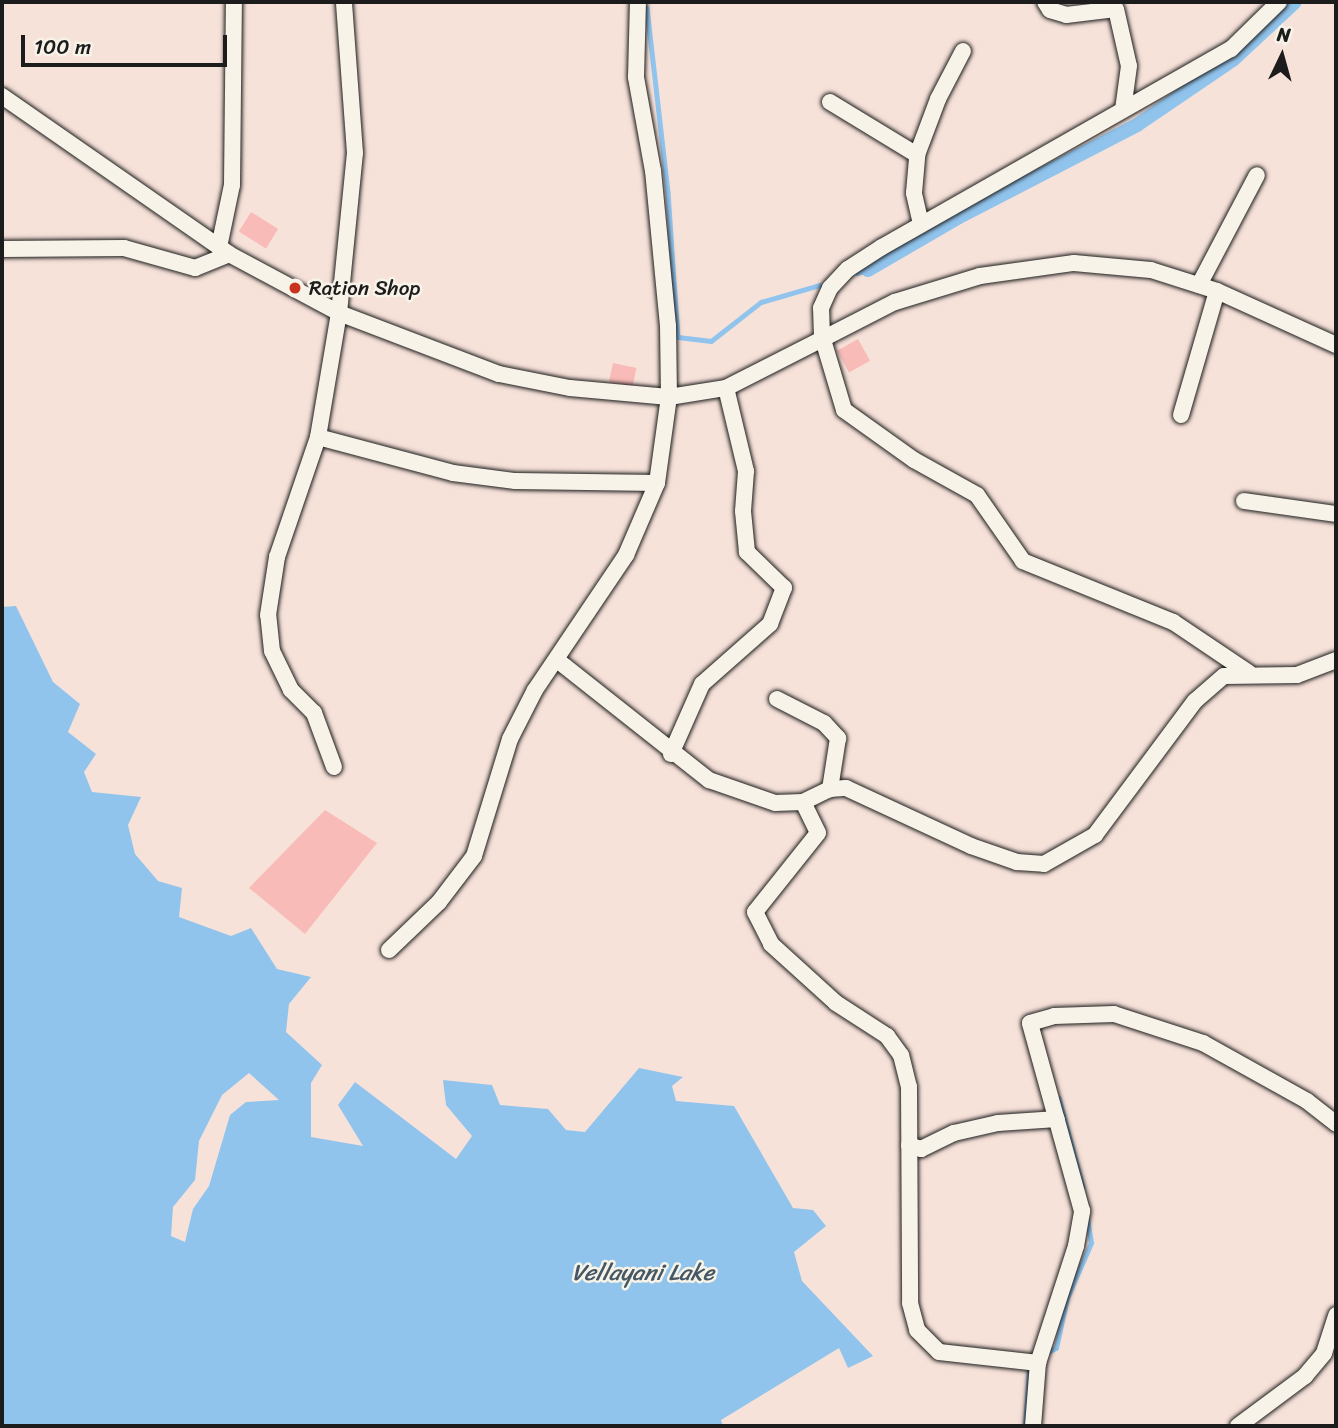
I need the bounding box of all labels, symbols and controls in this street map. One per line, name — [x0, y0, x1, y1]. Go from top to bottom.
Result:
text: N — [1276, 18, 1292, 52]
scale bar — [24, 21, 231, 65]
north arrow — [1247, 21, 1317, 91]
text: 100 m — [34, 28, 91, 66]
place label: Ration Shop — [309, 275, 420, 301]
marker: Ration Shop — [287, 280, 303, 296]
water label: Vellayani Lake — [572, 1259, 714, 1287]

